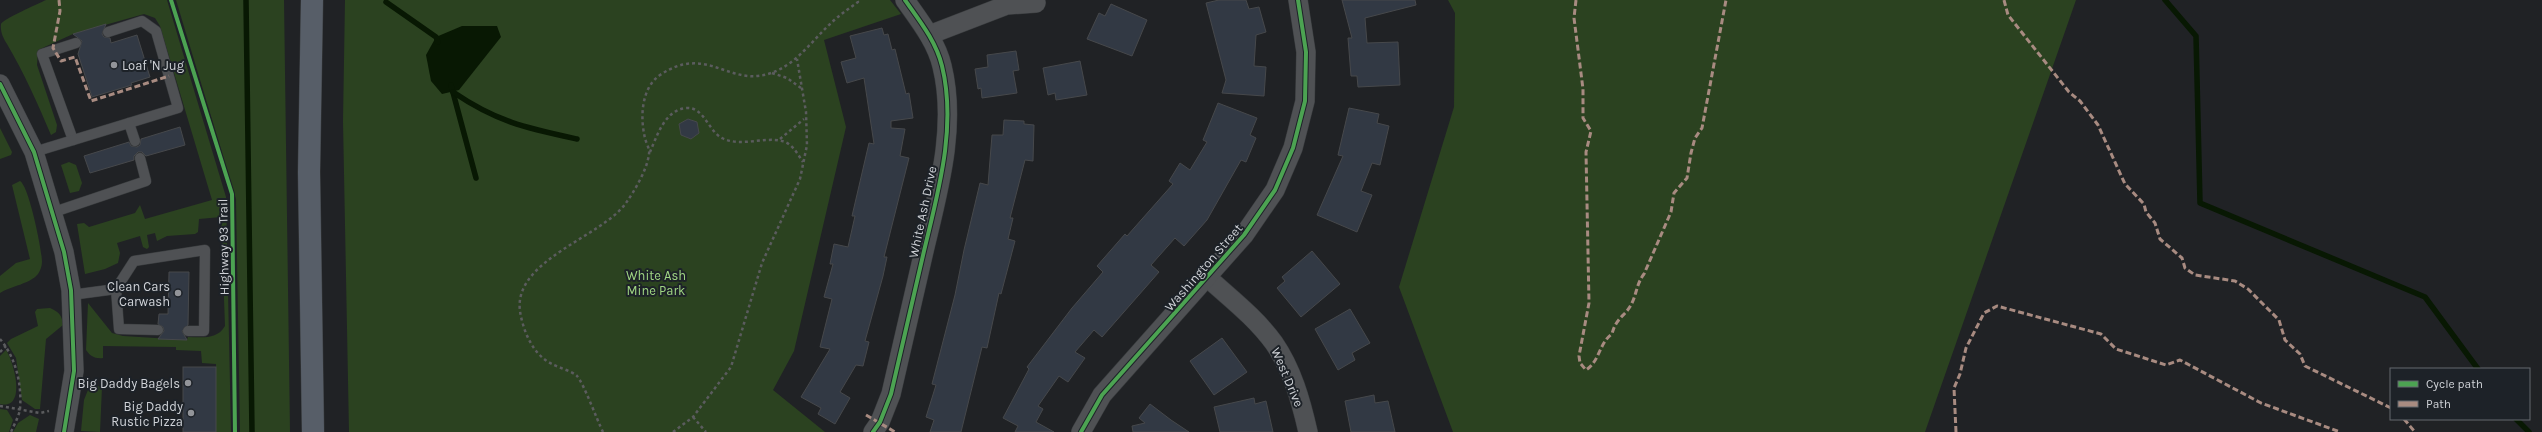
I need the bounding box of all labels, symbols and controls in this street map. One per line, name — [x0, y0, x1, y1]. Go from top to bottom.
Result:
place label: Loaf 'N Jug — [122, 58, 185, 73]
marker: Loaf 'N Jug — [109, 60, 119, 70]
street label: White Ash Drive — [905, 164, 940, 259]
street label: Highway 93 Trail — [215, 199, 232, 295]
street label: Washington Street — [1161, 221, 1245, 314]
park label: White Ash Mine Park — [626, 268, 686, 298]
place label: Clean Cars Carwash — [107, 279, 170, 309]
marker: Clean Cars Carwash — [173, 288, 183, 298]
street label: West Drive — [1268, 345, 1307, 409]
legend — [2390, 368, 2530, 420]
place label: Big Daddy Bagels — [78, 376, 180, 391]
text: Cycle path — [2426, 377, 2483, 391]
marker: Big Daddy Bagels — [183, 378, 193, 388]
text: Path — [2426, 397, 2451, 411]
place label: Big Daddy Rustic Pizza — [111, 399, 183, 429]
marker: Big Daddy Rustic Pizza — [186, 408, 196, 418]

